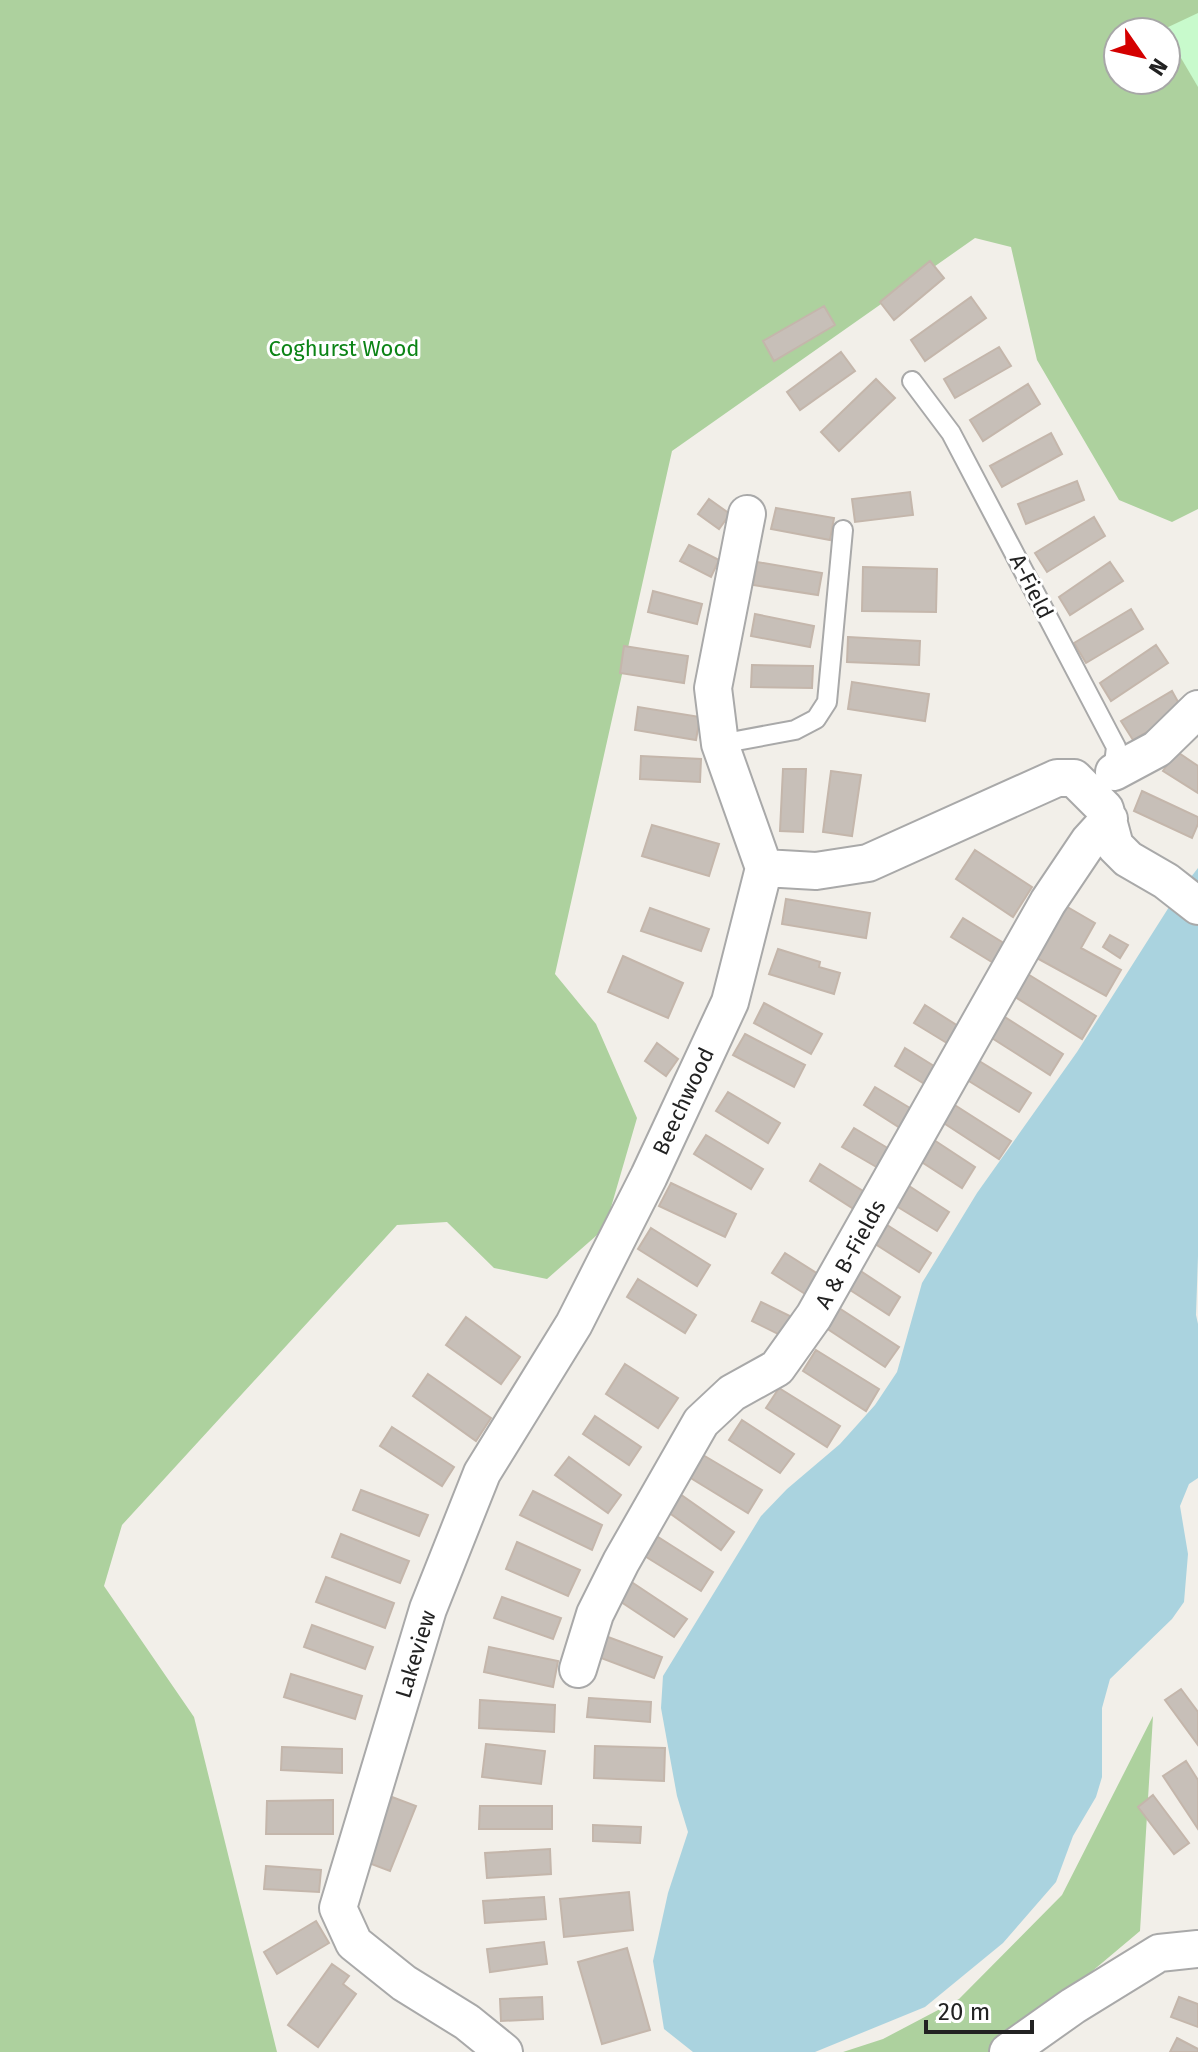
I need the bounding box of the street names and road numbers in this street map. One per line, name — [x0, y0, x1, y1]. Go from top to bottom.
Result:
street label: A-Field — [1004, 549, 1059, 623]
street label: Beechwood — [647, 1043, 720, 1159]
street label: A & B-Fields — [809, 1195, 891, 1314]
street label: Lakeview — [389, 1607, 442, 1701]

